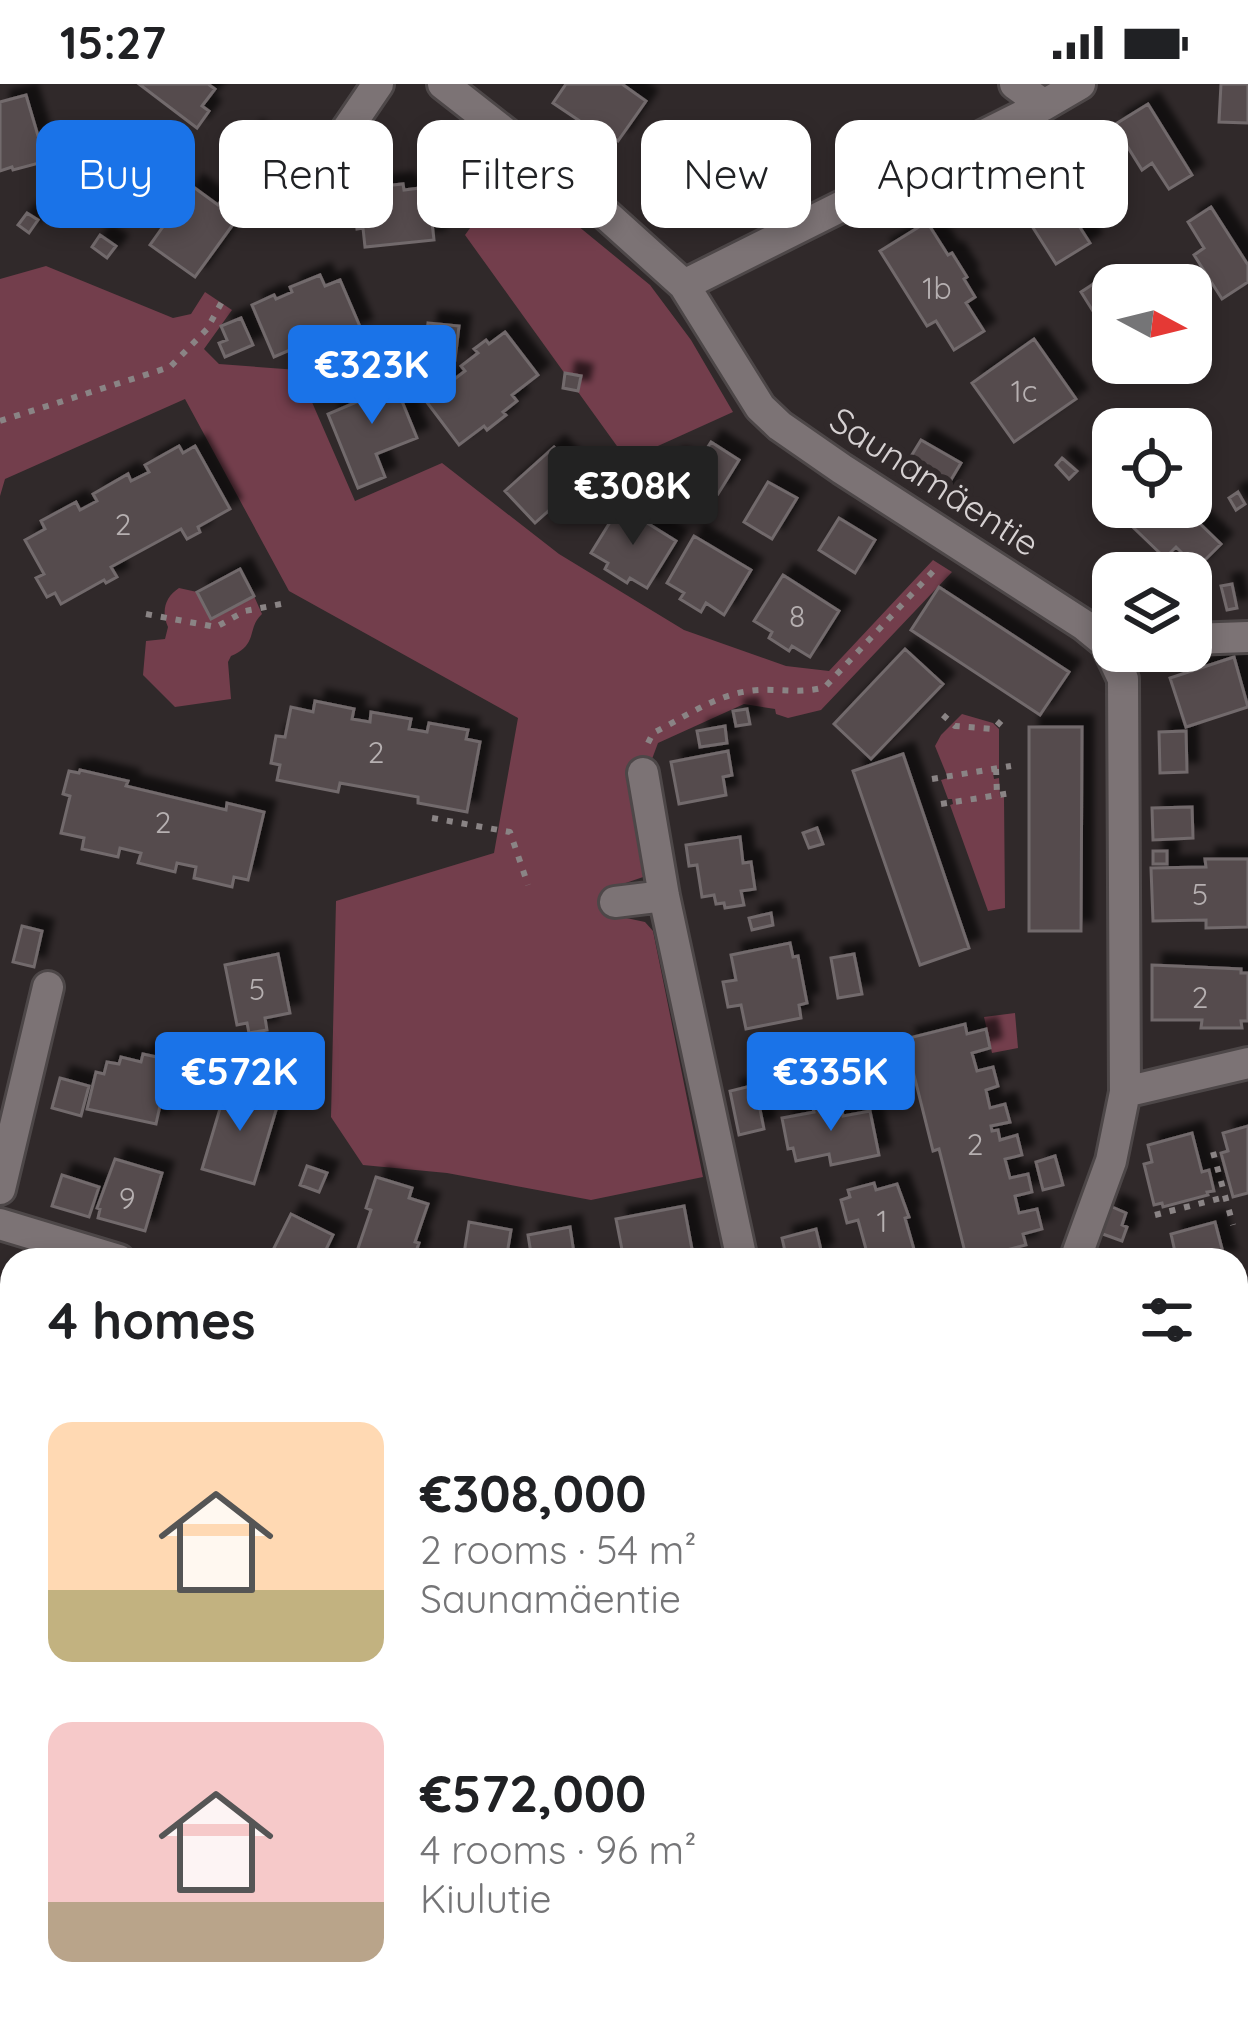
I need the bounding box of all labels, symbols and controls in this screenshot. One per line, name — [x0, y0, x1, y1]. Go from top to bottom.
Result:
text: 15:27 — [60, 14, 166, 70]
chip: Buy — [36, 120, 195, 228]
chip: Rent — [219, 120, 393, 228]
chip: Filters — [417, 120, 617, 228]
chip: New — [641, 120, 811, 228]
chip: Apartment — [835, 120, 1128, 228]
north arrow — [1092, 264, 1212, 384]
map controls — [1092, 264, 1212, 672]
house number: 1b — [922, 269, 952, 307]
pin: €323K — [288, 325, 456, 427]
text: €323K — [315, 339, 429, 388]
house number: 1c — [1011, 372, 1037, 410]
street label: Saunamäentie — [822, 397, 1048, 565]
button: locate — [1092, 408, 1212, 528]
pin: €308K — [549, 446, 717, 548]
text: €308K — [575, 460, 691, 509]
house number: 2 — [115, 505, 131, 543]
button: layers — [1092, 552, 1212, 672]
house number: 8 — [789, 597, 805, 635]
house number: 2 — [368, 733, 384, 771]
house number: 2 — [155, 803, 171, 841]
house number: 5 — [1192, 875, 1208, 913]
house number: 5 — [249, 970, 265, 1008]
house number: 2 — [1192, 978, 1208, 1016]
pin: €572K — [156, 1032, 324, 1134]
pin: €335K — [747, 1032, 915, 1134]
text: €572K — [182, 1046, 298, 1095]
text: €335K — [774, 1046, 888, 1095]
house number: 2 — [967, 1125, 983, 1163]
house number: 9 — [119, 1179, 135, 1217]
house number: 1 — [876, 1202, 888, 1240]
icon: filters — [1134, 1287, 1200, 1353]
text: 4 homes — [48, 1288, 256, 1352]
text: €308,000 — [420, 1461, 647, 1525]
icon: home — [144, 1470, 288, 1614]
text: 2 rooms · 54 m² — [420, 1525, 697, 1574]
text: Saunamäentie — [420, 1574, 681, 1623]
text: €572,000 — [420, 1761, 646, 1825]
icon: home — [144, 1770, 288, 1914]
text: 4 rooms · 96 m² — [420, 1825, 697, 1874]
text: Kiulutie — [420, 1874, 551, 1923]

